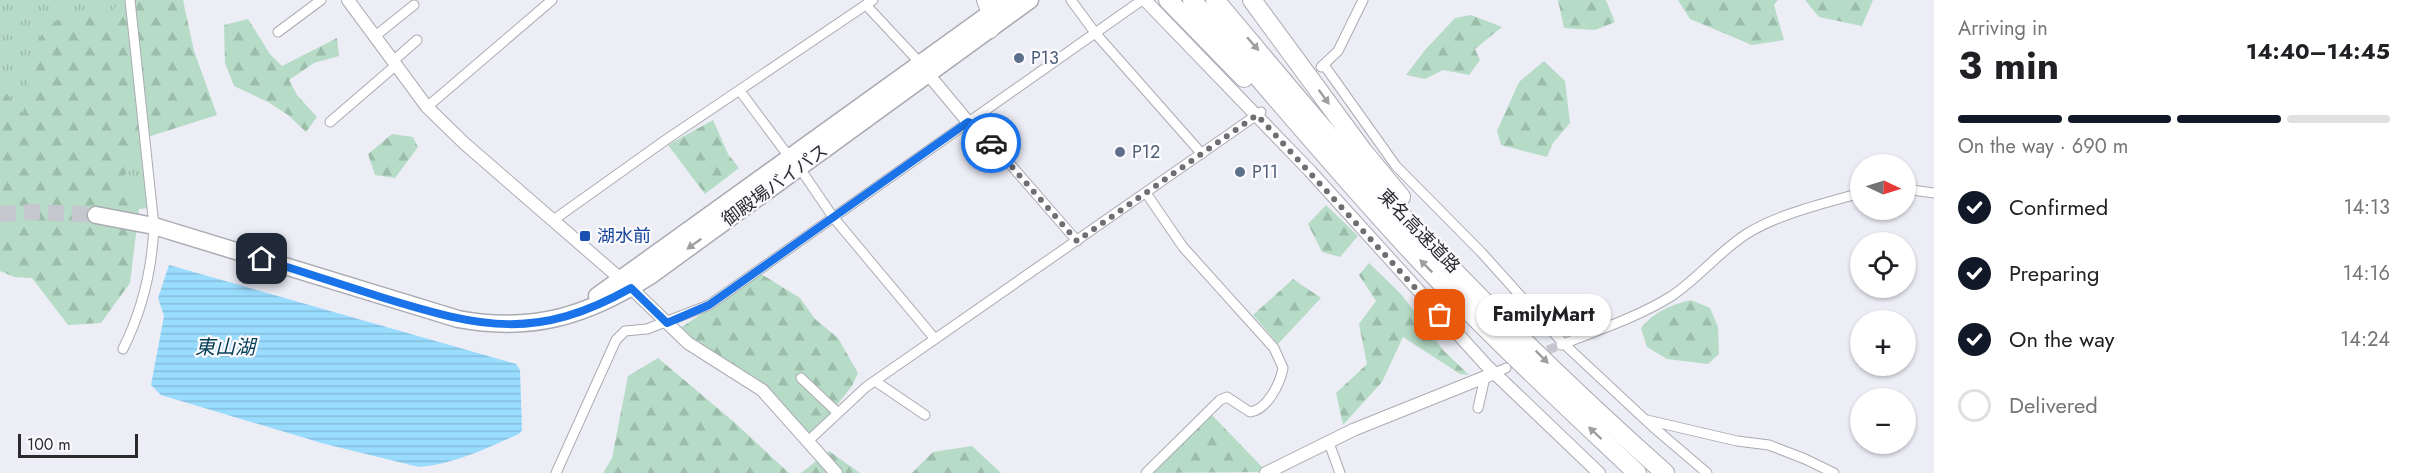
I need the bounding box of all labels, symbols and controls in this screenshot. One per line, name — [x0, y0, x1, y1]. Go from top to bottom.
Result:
text: Arriving in — [1958, 14, 2048, 43]
text: 14:40–14:45 — [2246, 35, 2390, 67]
one-way arrow — [1246, 36, 1259, 51]
text: 3 min — [1958, 37, 2059, 94]
place label: P13 — [1031, 45, 1059, 71]
marker: P13 — [1012, 51, 1026, 65]
one-way arrow — [1318, 90, 1330, 105]
courier — [961, 113, 1021, 173]
icon: car — [975, 127, 1008, 160]
text: On the way · 690 m — [1958, 132, 2128, 161]
street label: 御殿場バイパス — [717, 138, 833, 232]
place label: P12 — [1132, 139, 1160, 165]
marker: P12 — [1113, 145, 1127, 159]
north arrow — [1850, 154, 1916, 220]
map controls — [1850, 154, 1916, 454]
place label: P11 — [1252, 159, 1278, 185]
marker: P11 — [1233, 165, 1247, 179]
street label: 東名高速道路 — [1372, 183, 1466, 279]
icon: check — [1958, 191, 1991, 224]
text: Confirmed — [2009, 191, 2108, 223]
text: 14:13 — [2343, 193, 2390, 222]
place label: 湖水前 — [597, 223, 651, 249]
marker: 湖水前 — [578, 229, 592, 243]
button: locate — [1850, 232, 1916, 298]
pin — [236, 233, 287, 284]
one-way arrow — [686, 238, 702, 250]
icon: home — [245, 242, 278, 275]
icon: check — [1958, 257, 1991, 290]
text: Preparing — [2009, 257, 2100, 289]
one-way arrow — [1419, 259, 1433, 274]
text: 14:16 — [2343, 259, 2390, 288]
pin — [1414, 289, 1465, 340]
callout: FamilyMart — [1476, 294, 1611, 336]
icon: bag — [1423, 298, 1456, 331]
text: FamilyMart — [1492, 300, 1595, 329]
button: + — [1850, 310, 1916, 376]
icon: check — [1958, 323, 1991, 356]
text: On the way — [2009, 323, 2114, 355]
text: 14:24 — [2340, 325, 2390, 354]
water label: 東山湖 — [195, 333, 258, 362]
one-way arrow — [1534, 350, 1549, 364]
button: − — [1850, 388, 1916, 454]
text: Delivered — [2009, 389, 2098, 421]
one-way arrow — [1587, 426, 1602, 440]
scale bar — [18, 431, 138, 458]
text: 100 m — [27, 433, 71, 456]

